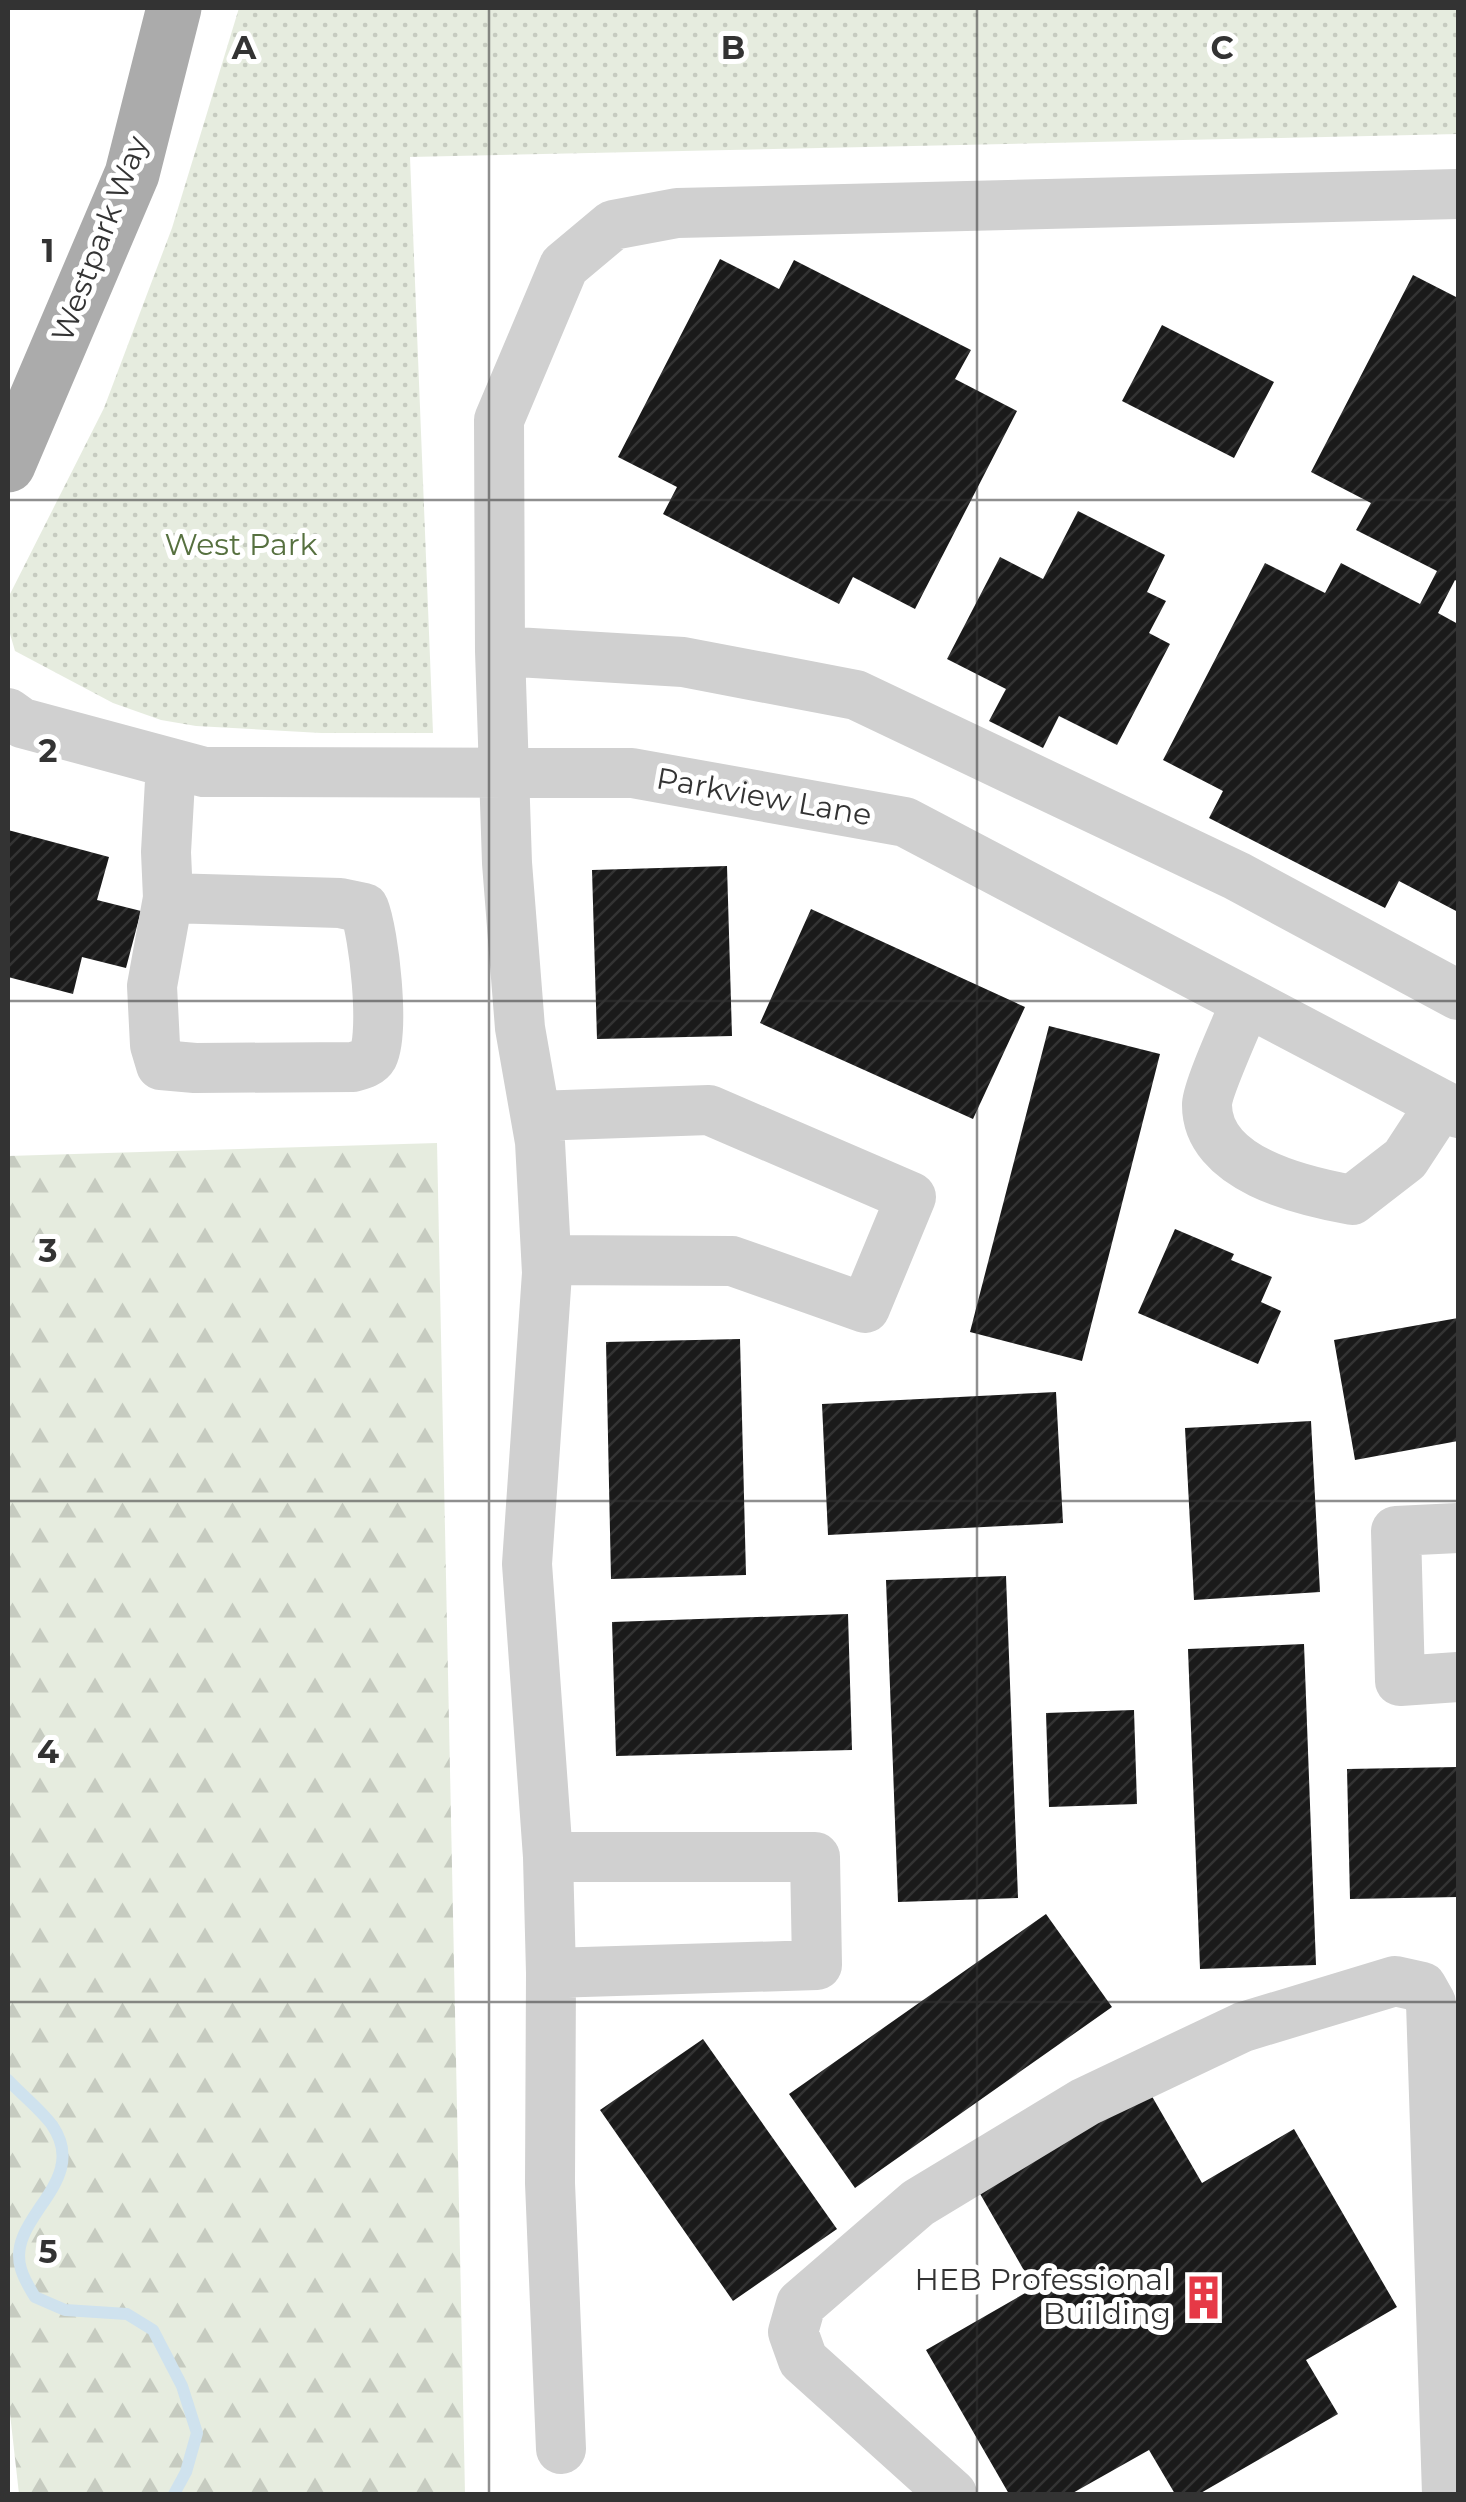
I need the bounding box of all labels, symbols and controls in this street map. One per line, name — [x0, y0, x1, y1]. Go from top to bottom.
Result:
text: A — [231, 28, 257, 67]
text: B — [721, 28, 745, 67]
text: C — [1210, 28, 1234, 67]
street label: Westpark Way — [43, 130, 156, 347]
text: 1 — [42, 231, 54, 270]
park label: West Park — [164, 526, 318, 563]
text: 2 — [39, 731, 57, 770]
street label: Parkview Lane — [654, 759, 875, 834]
text: 3 — [38, 1231, 57, 1270]
text: 4 — [37, 1732, 59, 1771]
text: 5 — [38, 2232, 58, 2271]
place label: HEB Professional Building — [915, 2261, 1171, 2332]
building icon: HEB Professional Building — [1180, 2273, 1228, 2321]

